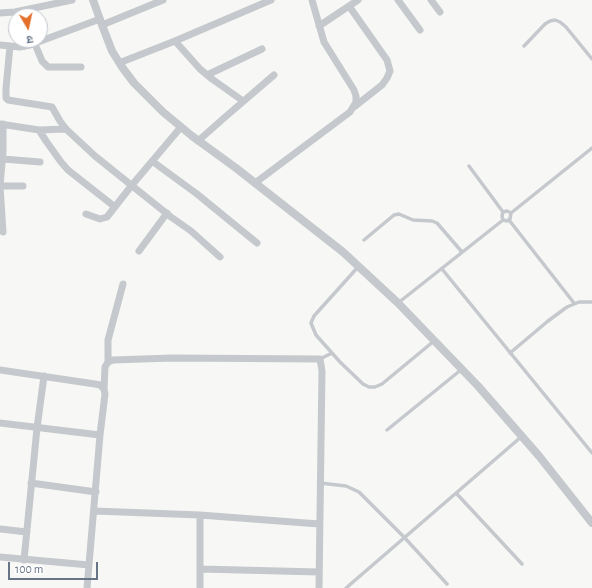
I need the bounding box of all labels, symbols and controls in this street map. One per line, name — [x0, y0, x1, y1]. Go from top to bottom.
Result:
north arrow — [8, 8, 48, 48]
text: उ — [26, 33, 34, 45]
scale bar — [10, 554, 100, 580]
text: 100 m — [15, 563, 43, 575]

